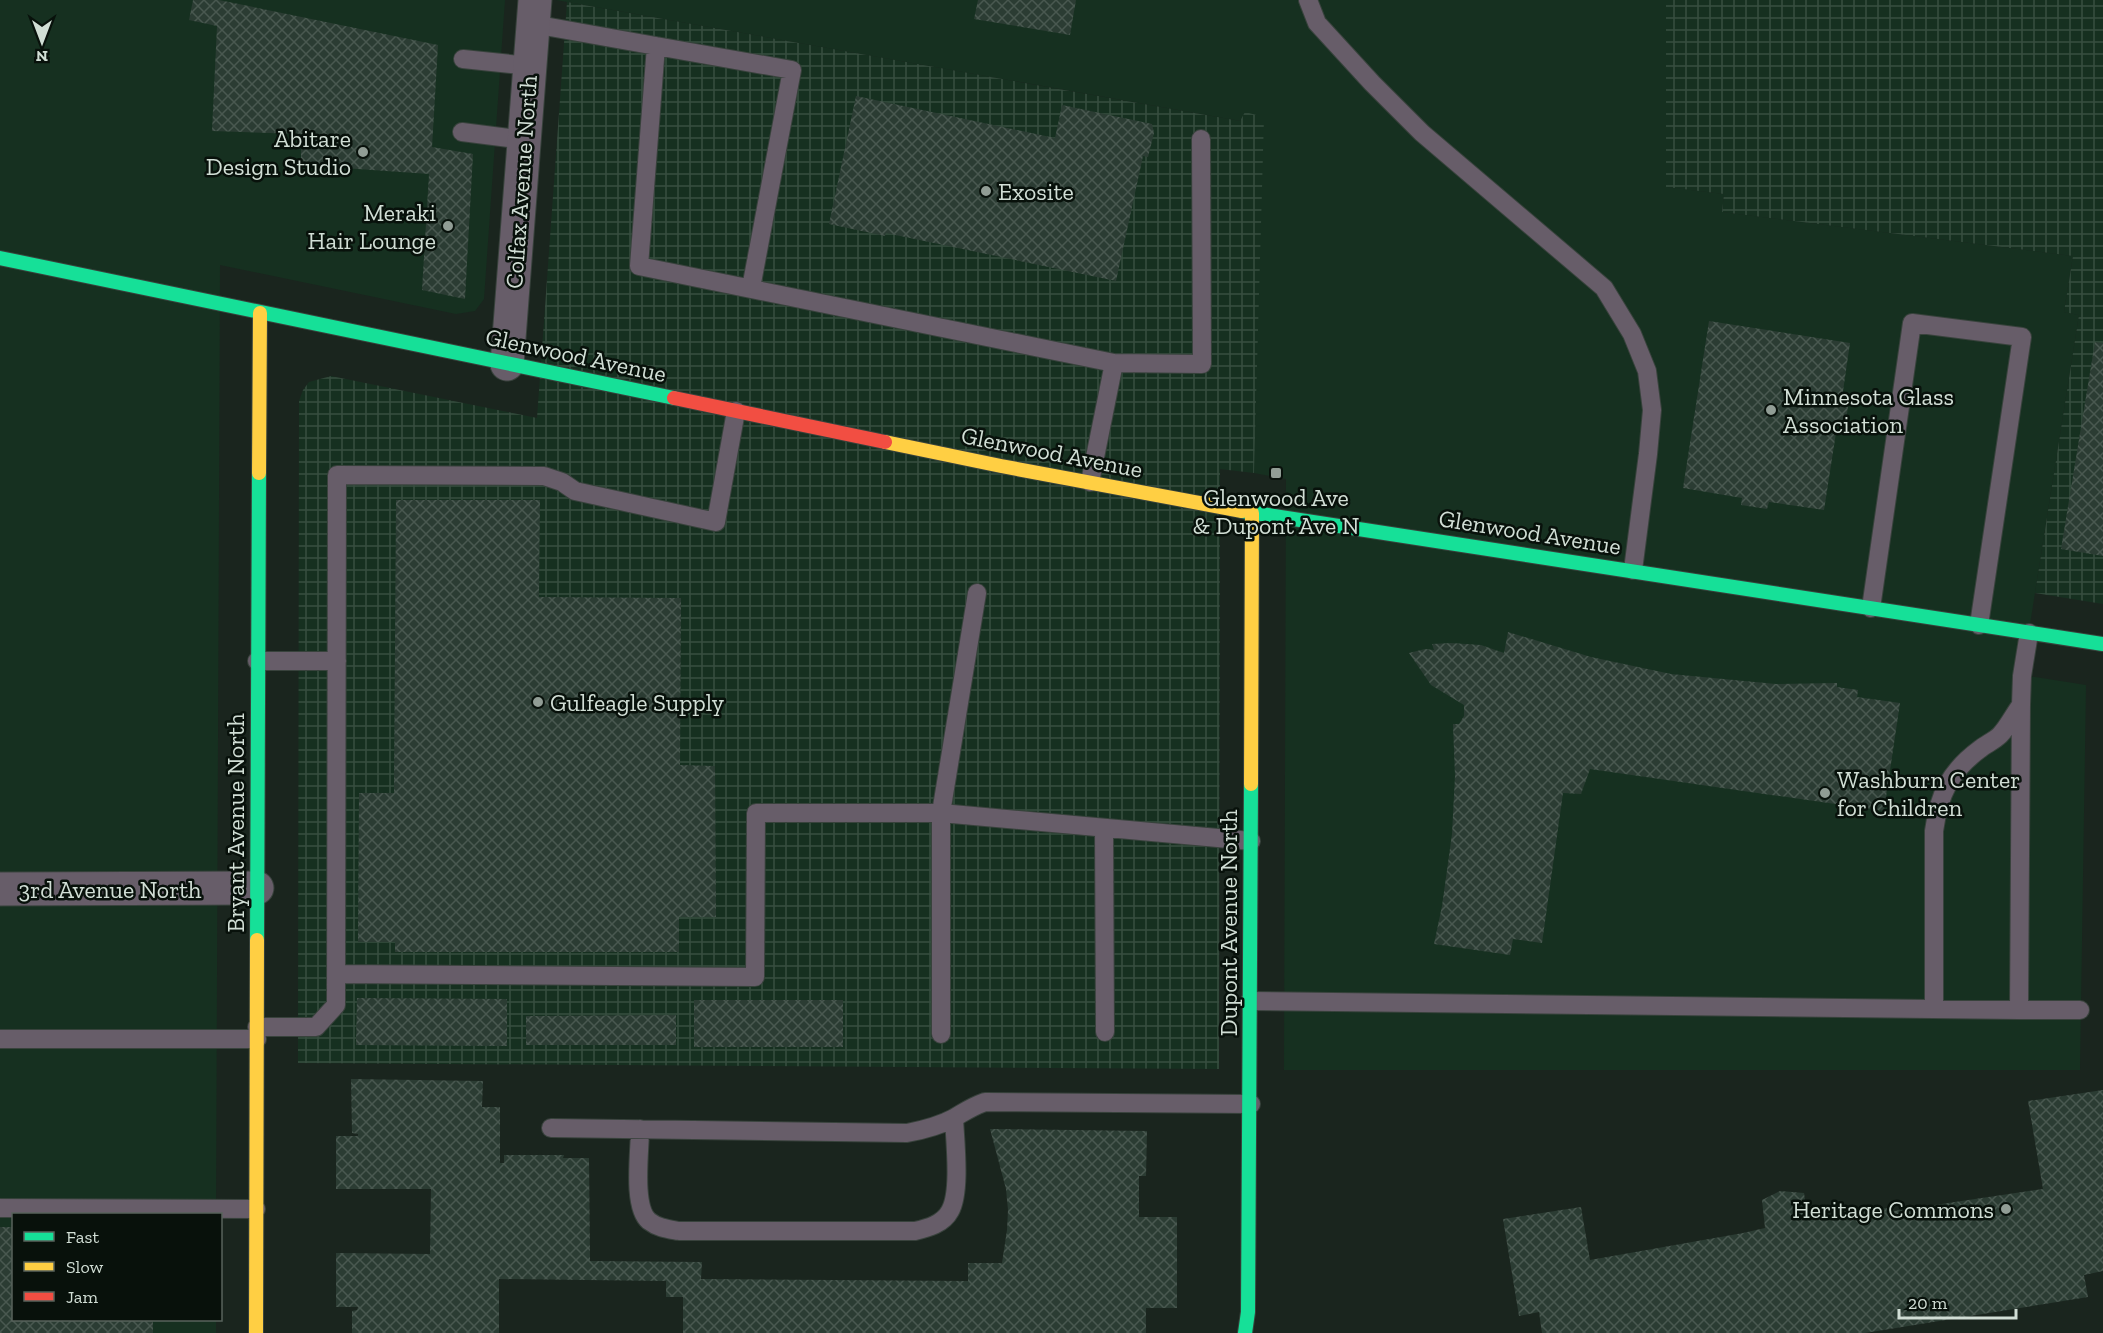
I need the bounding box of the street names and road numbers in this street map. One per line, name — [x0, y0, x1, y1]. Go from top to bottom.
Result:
street label: Colfax Avenue North — [499, 74, 543, 290]
street label: Glenwood Avenue — [483, 322, 669, 388]
street label: Glenwood Avenue — [959, 420, 1145, 484]
street label: Glenwood Avenue — [1437, 503, 1623, 561]
street label: Bryant Avenue North — [221, 713, 250, 933]
street label: Dupont Avenue North — [1214, 809, 1243, 1036]
street label: 3rd Avenue North — [18, 875, 202, 904]

